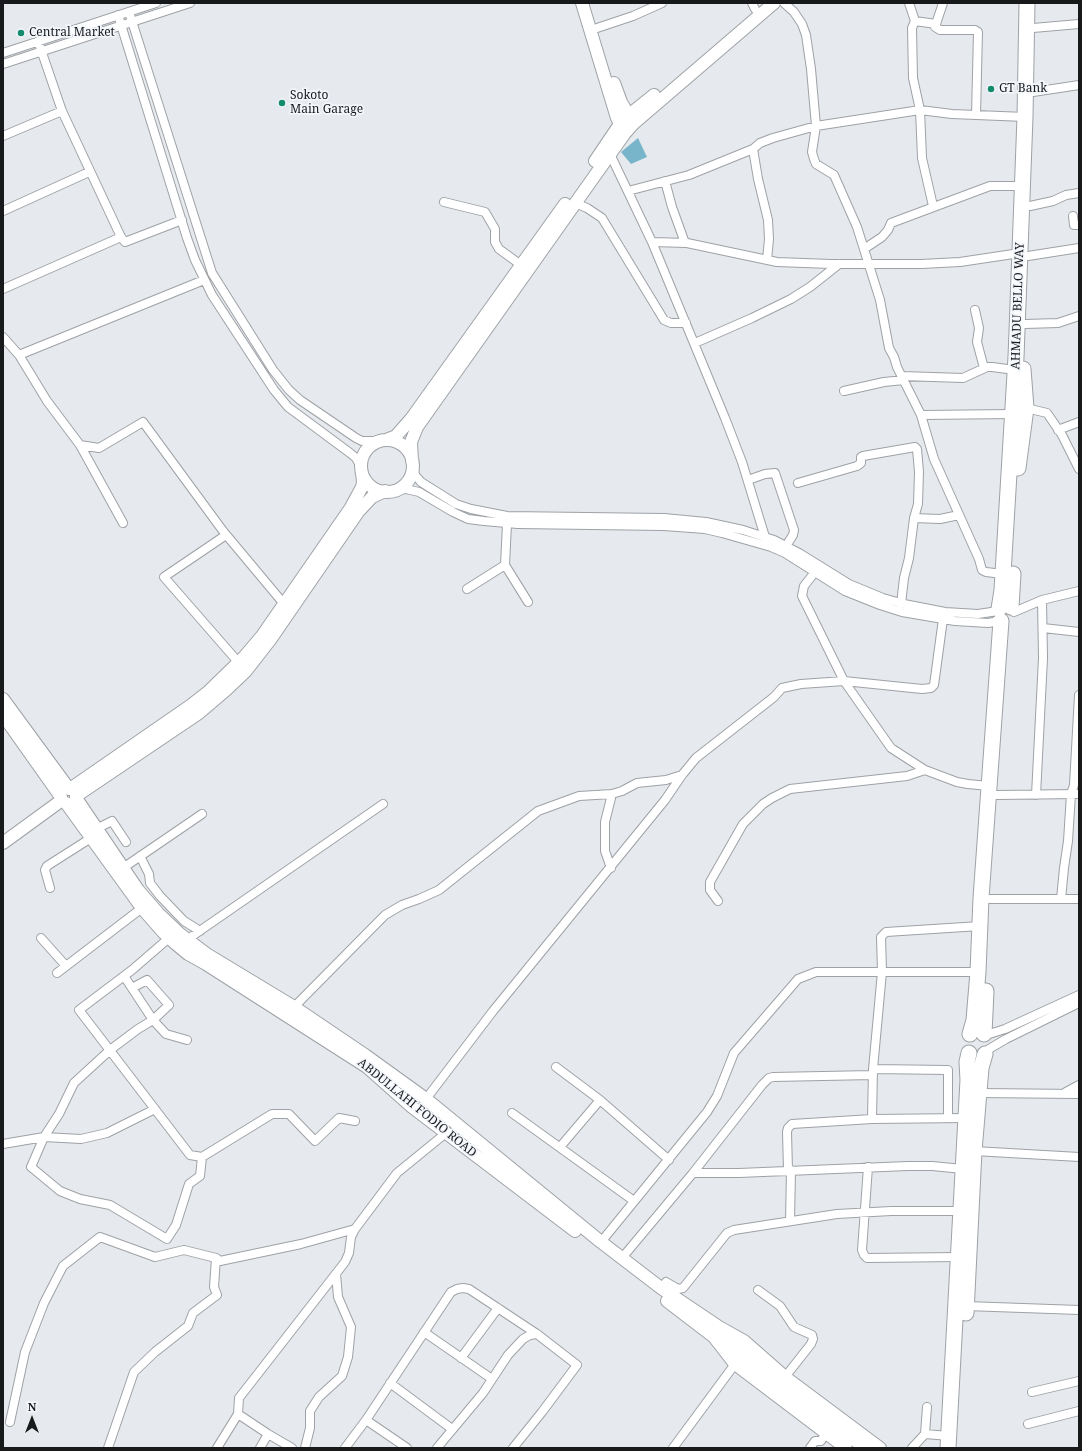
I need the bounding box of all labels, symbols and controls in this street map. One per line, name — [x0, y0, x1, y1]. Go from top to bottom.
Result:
place label: Central Market — [29, 26, 115, 40]
marker: Central Market — [16, 28, 26, 38]
place label: GT Bank — [999, 82, 1047, 96]
marker: GT Bank — [986, 84, 996, 94]
place label: Sokoto Main Garage — [290, 89, 363, 117]
marker: Sokoto Main Garage — [277, 98, 287, 108]
street label: AHMADU BELLO WAY — [1009, 242, 1027, 370]
street label: ABDULLAHI FODIO ROAD — [355, 1056, 479, 1160]
north arrow — [12, 1399, 52, 1439]
text: N — [28, 1399, 36, 1414]

